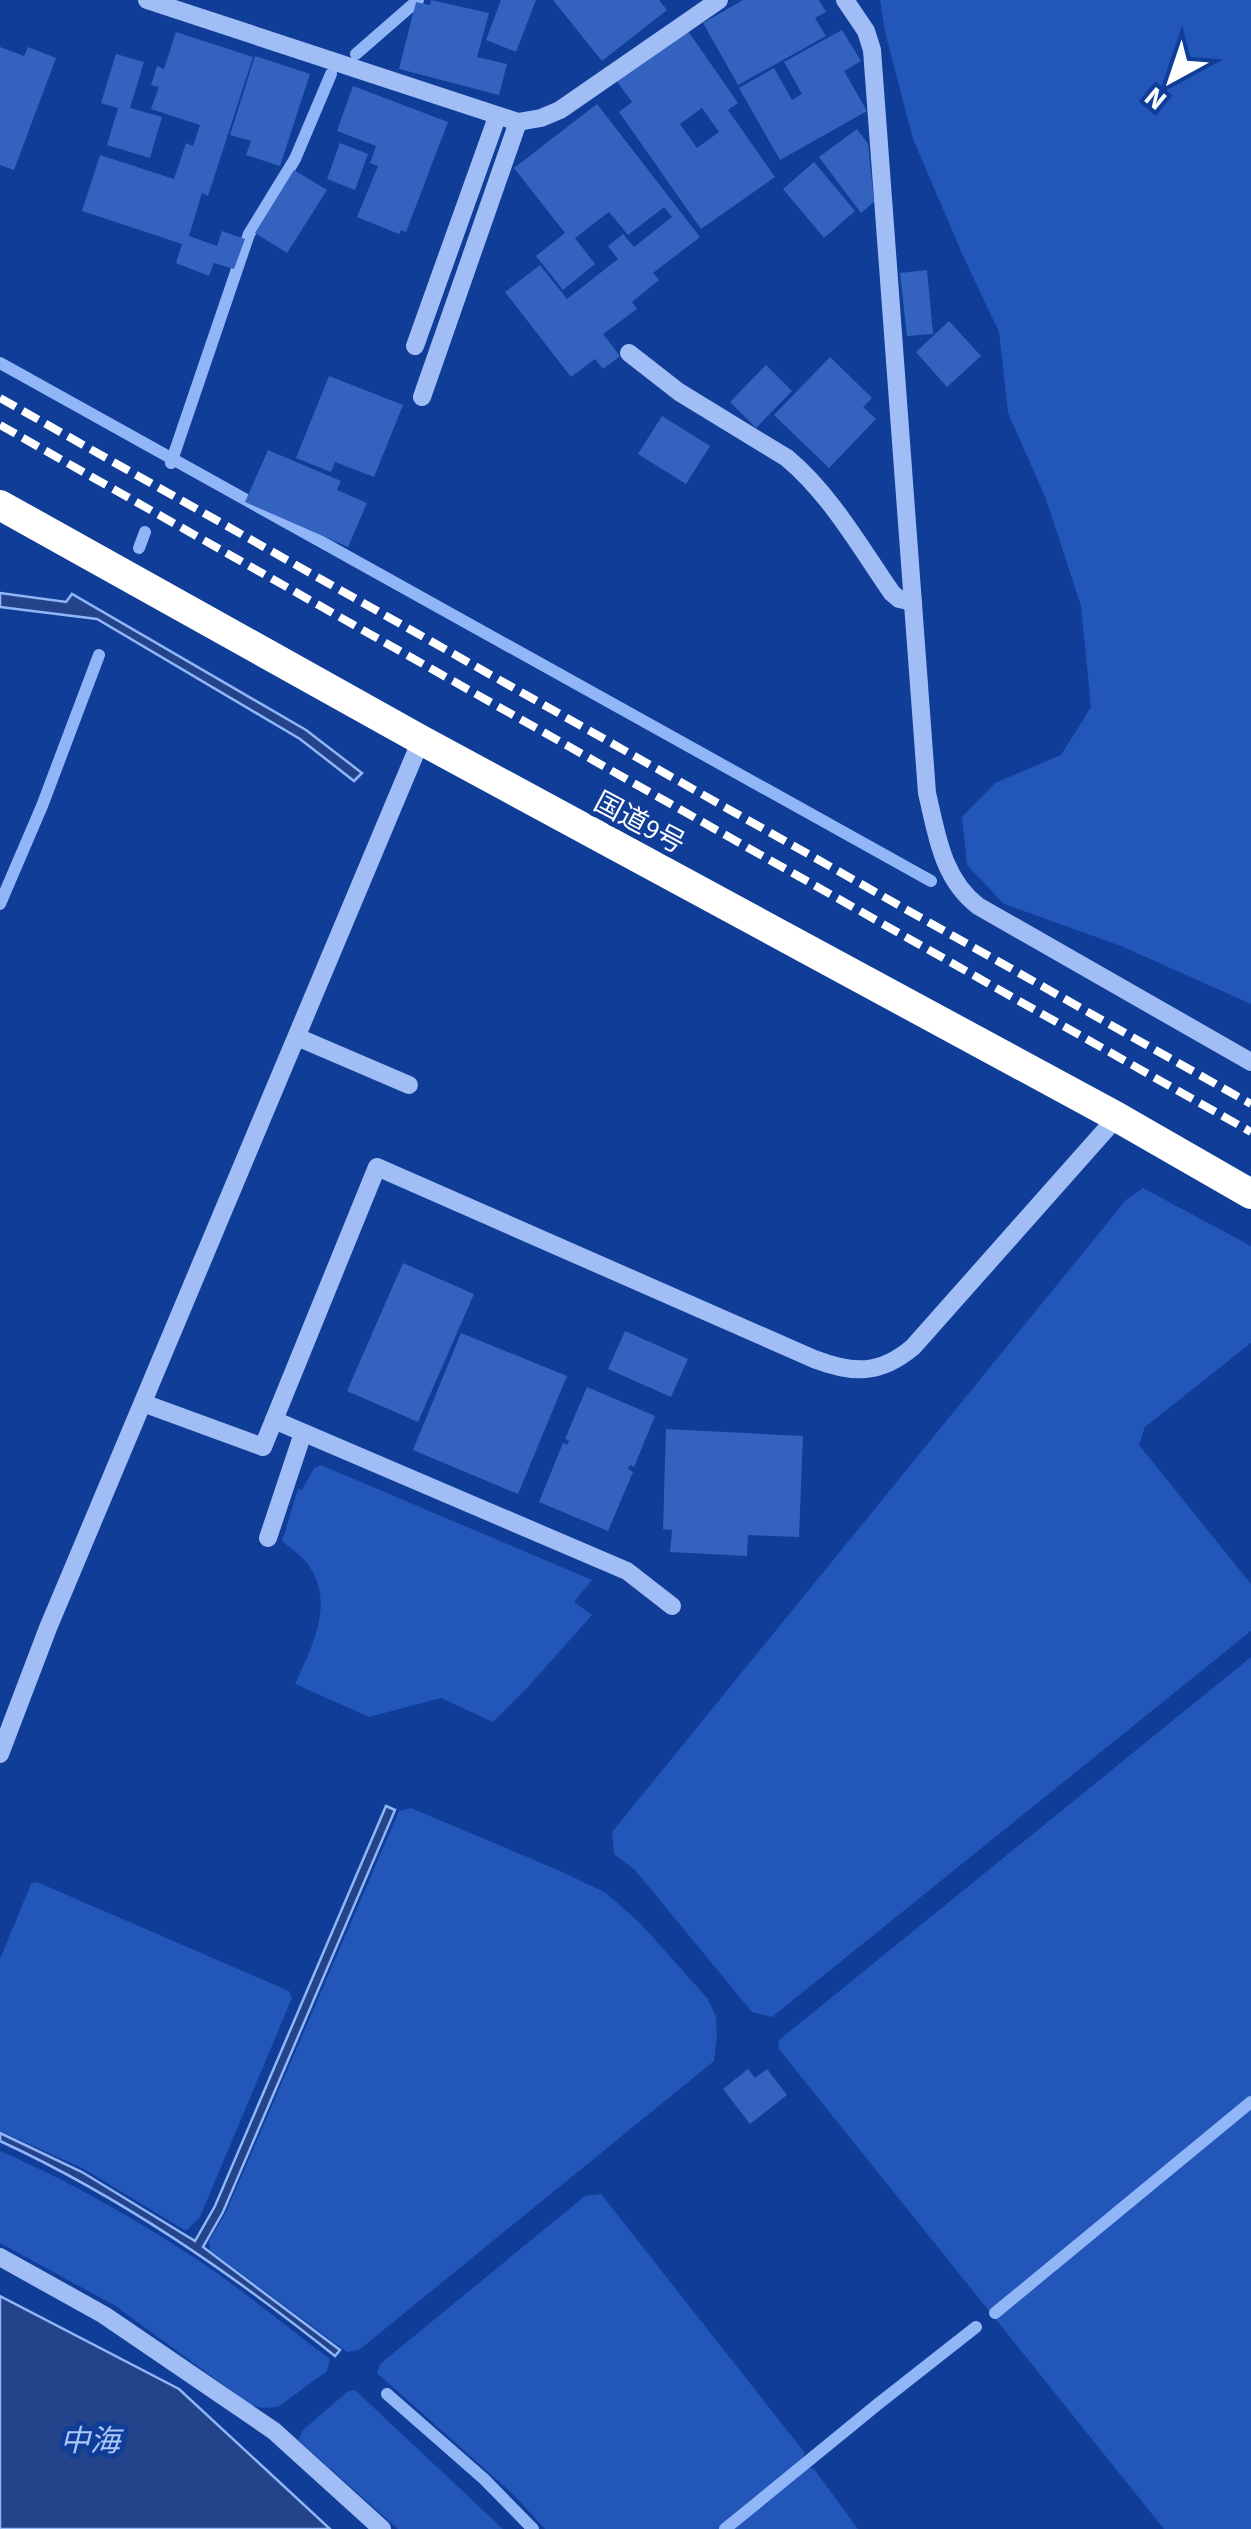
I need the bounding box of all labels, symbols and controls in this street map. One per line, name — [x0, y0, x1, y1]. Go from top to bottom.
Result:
north arrow — [1121, 30, 1221, 130]
text: N — [1136, 77, 1176, 120]
street label: 国道9号 — [587, 782, 692, 864]
water label: 中海 — [60, 2420, 124, 2463]

